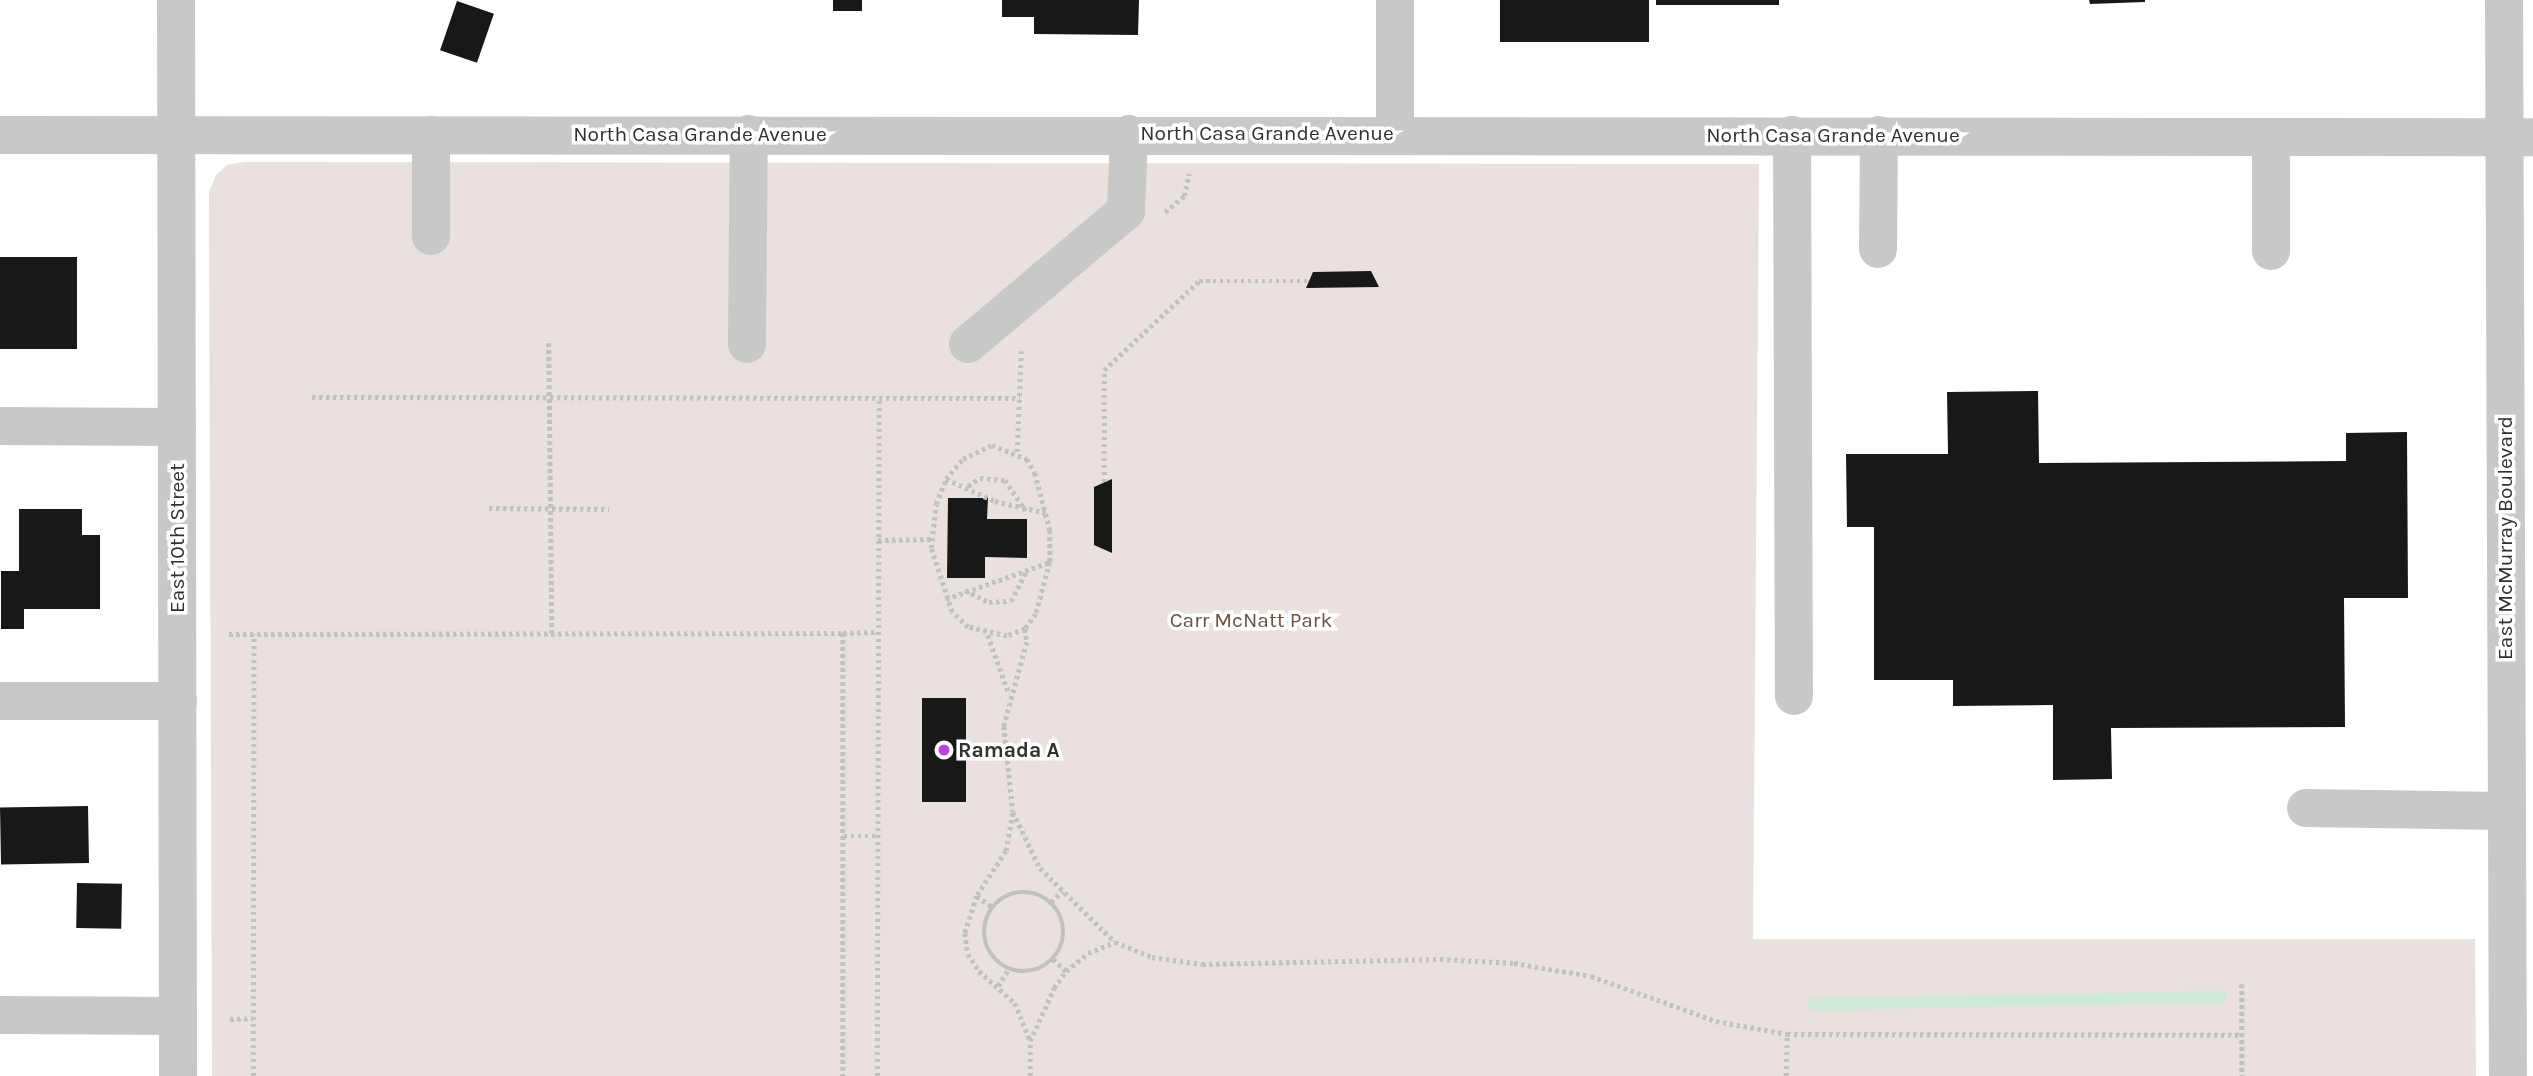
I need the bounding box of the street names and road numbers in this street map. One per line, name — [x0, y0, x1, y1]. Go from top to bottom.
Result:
street label: North Casa Grande Avenue — [1140, 120, 1394, 146]
street label: North Casa Grande Avenue — [573, 121, 827, 147]
street label: North Casa Grande Avenue — [1706, 122, 1960, 148]
street label: East McMurray Boulevard — [2492, 416, 2518, 660]
street label: East 10th Street — [164, 463, 190, 613]

